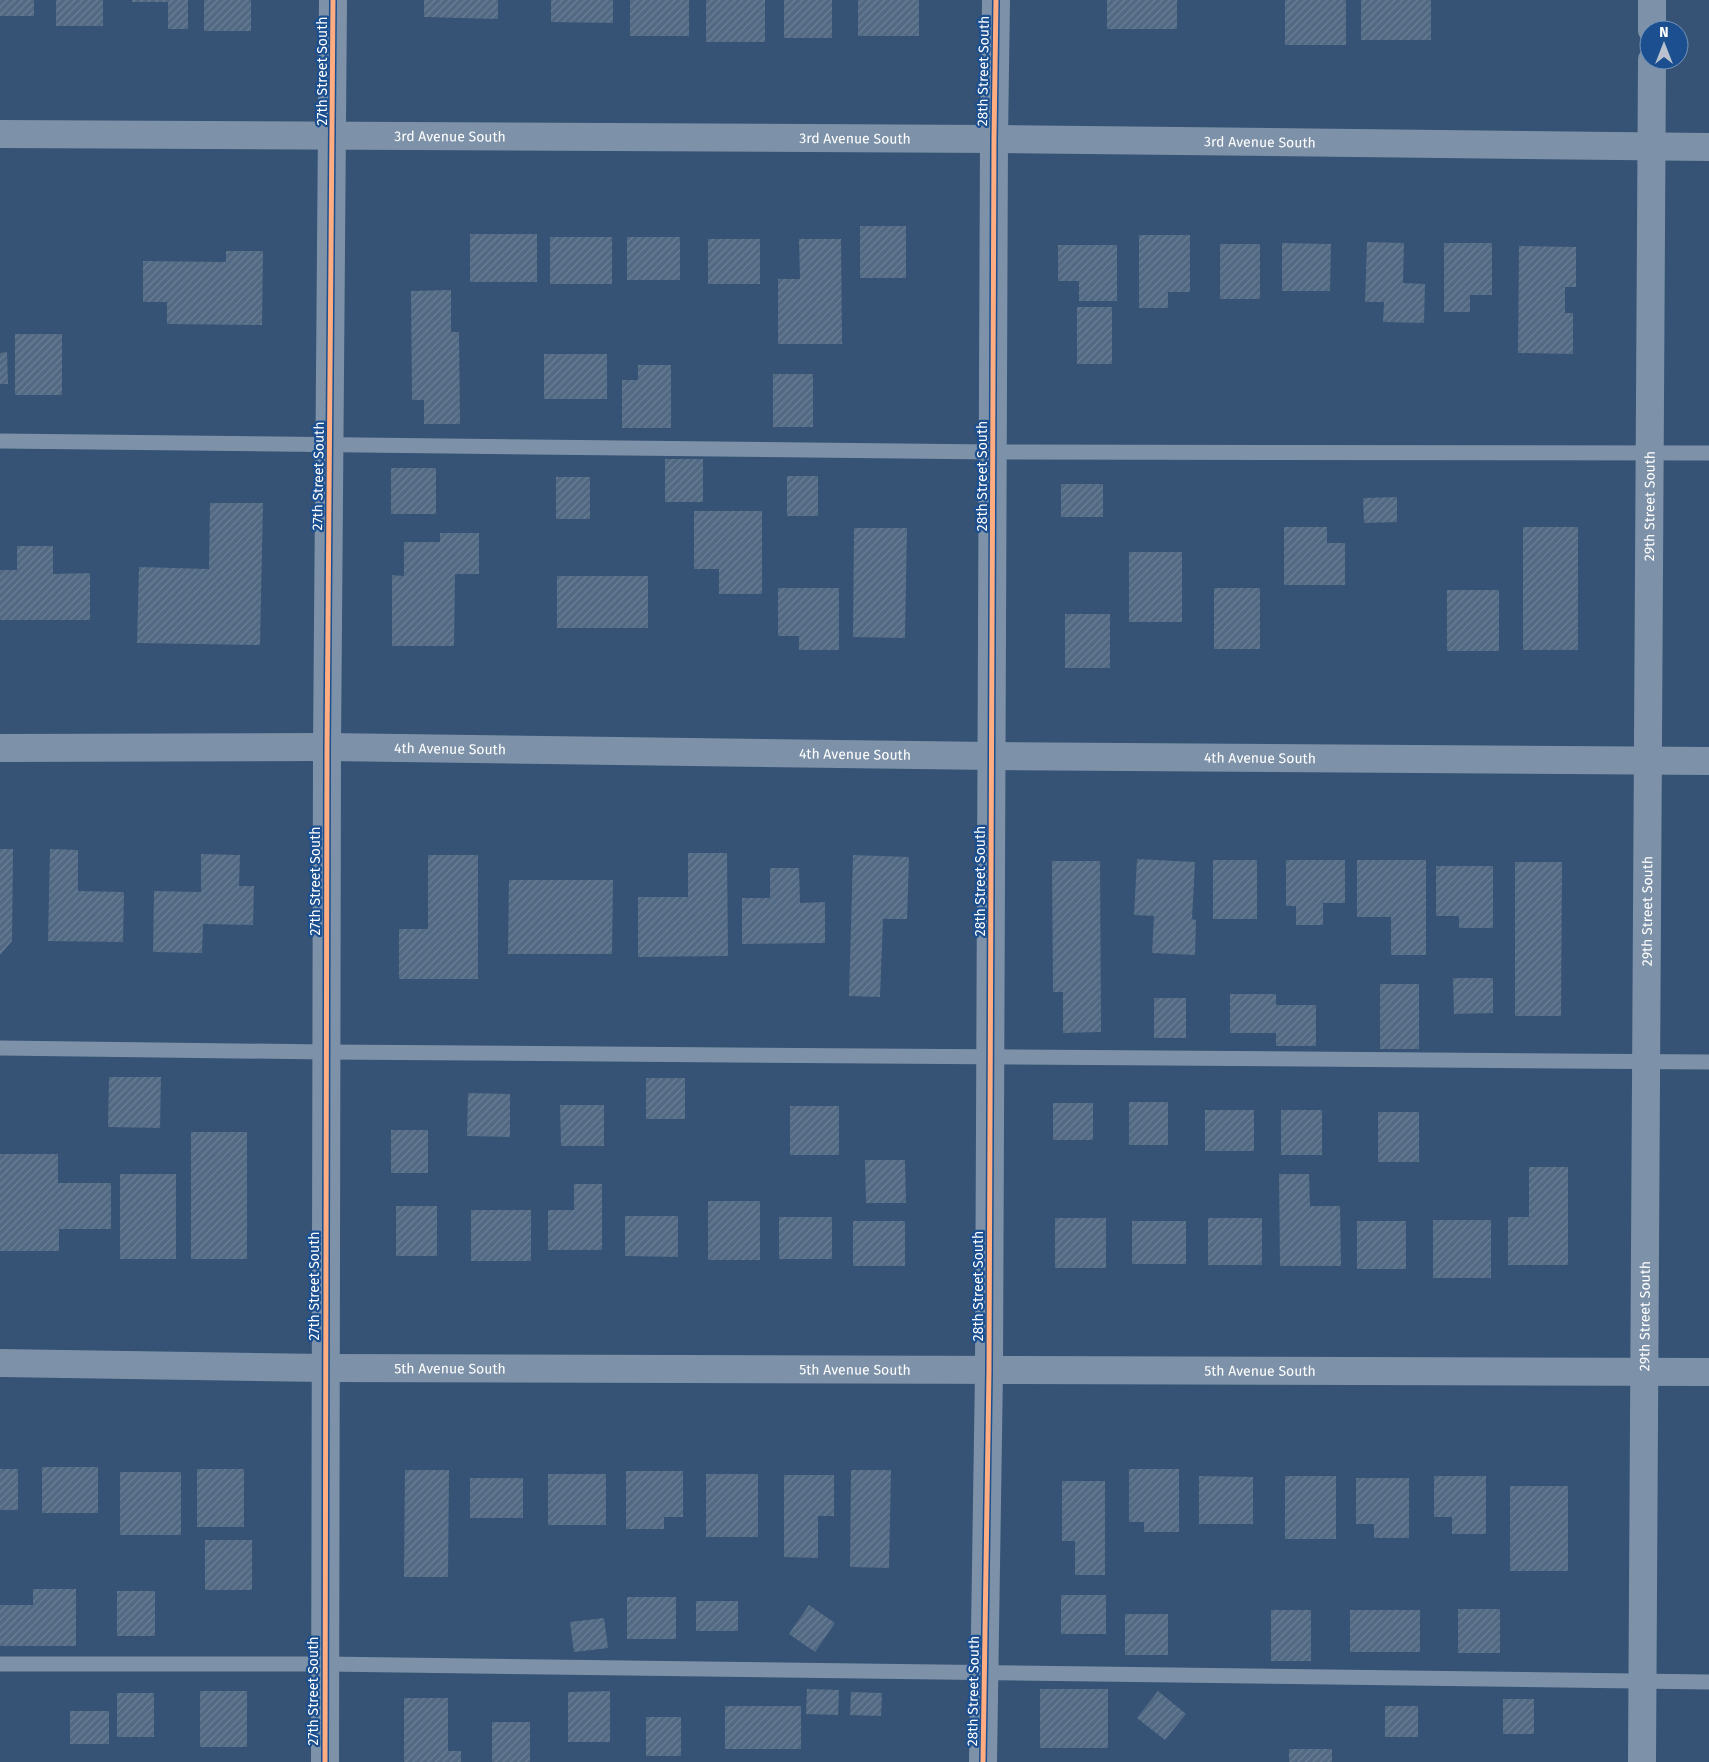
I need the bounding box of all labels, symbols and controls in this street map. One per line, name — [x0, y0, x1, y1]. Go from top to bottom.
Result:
street label: 28th Street South — [974, 16, 993, 126]
street label: 27th Street South — [314, 17, 331, 125]
north arrow — [1639, 20, 1689, 70]
text: N — [1659, 24, 1669, 41]
street label: 3rd Avenue South — [394, 128, 506, 146]
street label: 3rd Avenue South — [799, 130, 911, 148]
street label: 3rd Avenue South — [1204, 133, 1316, 152]
street label: 27th Street South — [309, 421, 328, 531]
street label: 28th Street South — [974, 421, 991, 531]
street label: 29th Street South — [1641, 451, 1659, 561]
street label: 4th Avenue South — [394, 740, 506, 758]
street label: 4th Avenue South — [799, 745, 911, 764]
street label: 4th Avenue South — [1204, 749, 1316, 767]
street label: 28th Street South — [972, 826, 989, 936]
street label: 27th Street South — [307, 827, 324, 935]
street label: 29th Street South — [1639, 856, 1656, 966]
street label: 28th Street South — [970, 1231, 987, 1341]
street label: 27th Street South — [306, 1232, 323, 1340]
street label: 29th Street South — [1636, 1261, 1654, 1371]
street label: 5th Avenue South — [394, 1360, 506, 1378]
street label: 5th Avenue South — [799, 1361, 911, 1379]
street label: 5th Avenue South — [1204, 1363, 1316, 1380]
street label: 28th Street South — [964, 1636, 983, 1746]
street label: 27th Street South — [305, 1637, 322, 1745]

